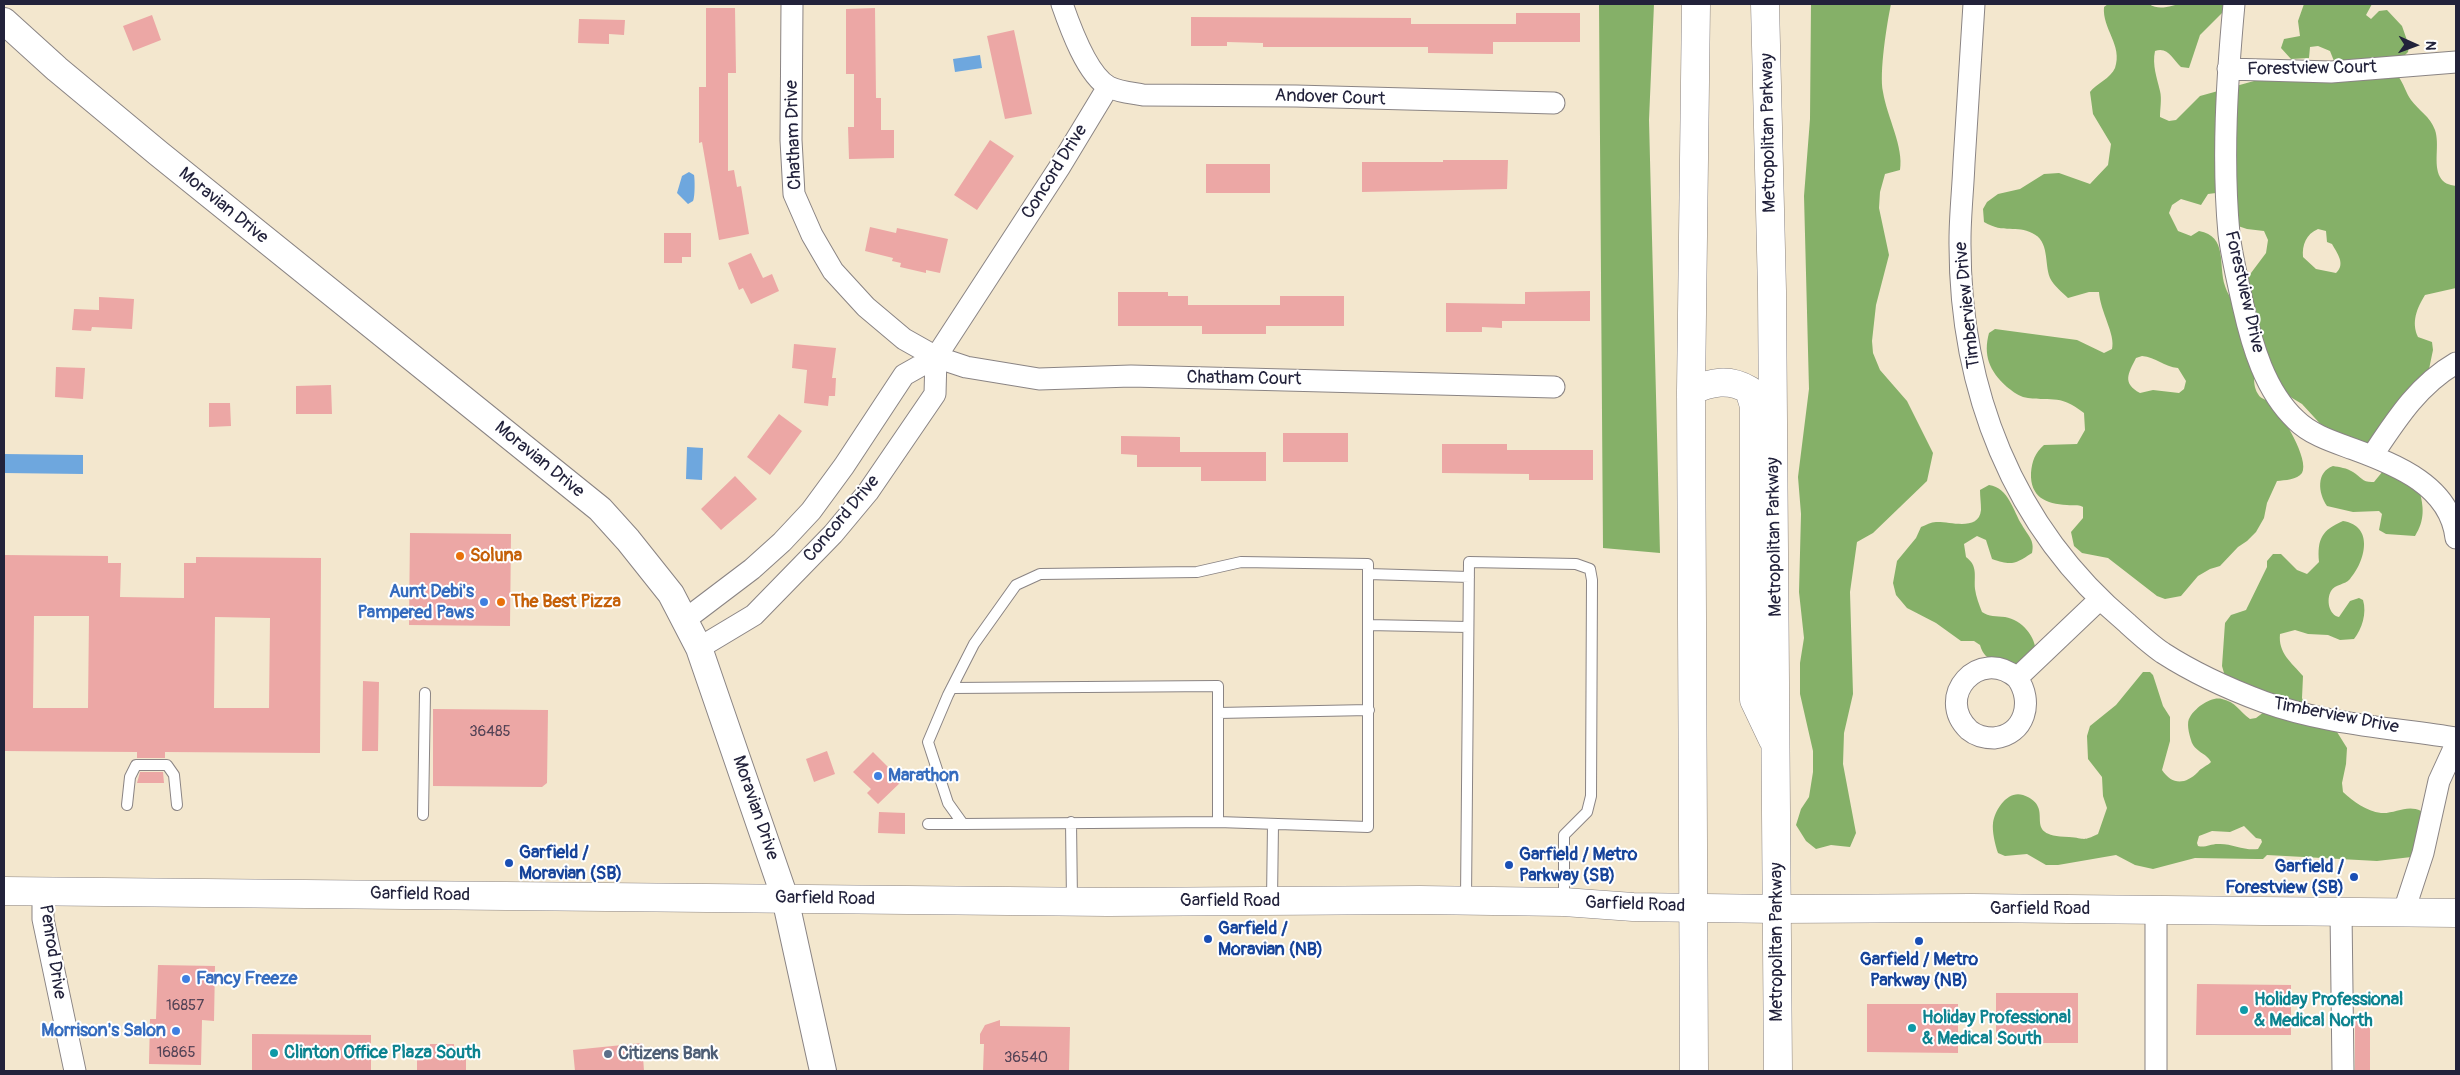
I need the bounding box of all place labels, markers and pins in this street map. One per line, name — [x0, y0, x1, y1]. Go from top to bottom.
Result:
place label: Soluna — [470, 545, 522, 567]
marker: Soluna — [454, 550, 466, 562]
place label: Aunt Debi's Pampered Paws — [358, 581, 474, 624]
place label: The Best Pizza — [511, 591, 621, 613]
marker: Aunt Debi's Pampered Paws — [478, 596, 490, 608]
marker: The Best Pizza — [495, 596, 507, 608]
place label: Marathon — [888, 765, 959, 787]
marker: Marathon — [872, 770, 884, 782]
place label: Garfield / Moravian (SB) — [519, 842, 622, 884]
place label: Garfield / Metro Parkway (SB) — [1519, 844, 1637, 886]
place label: Garfield / Forestview (SB) — [2225, 856, 2344, 899]
marker: Garfield / Moravian (SB) — [503, 857, 515, 869]
marker: Garfield / Metro Parkway (SB) — [1503, 859, 1515, 871]
marker: Garfield / Forestview (SB) — [2348, 871, 2360, 883]
place label: Garfield / Moravian (NB) — [1218, 918, 1323, 961]
marker: Garfield / Moravian (NB) — [1202, 933, 1214, 945]
marker: Garfield / Metro Parkway (NB) — [1913, 935, 1925, 947]
place label: Garfield / Metro Parkway (NB) — [1860, 949, 1978, 992]
place label: Fancy Freeze — [196, 968, 297, 990]
marker: Fancy Freeze — [180, 973, 192, 985]
place label: Holiday Professional & Medical North — [2254, 989, 2403, 1032]
marker: Holiday Professional & Medical North — [2238, 1004, 2250, 1016]
place label: Holiday Professional & Medical South — [1922, 1007, 2071, 1050]
place label: Morrison's Salon — [41, 1020, 166, 1042]
marker: Holiday Professional & Medical South — [1906, 1022, 1918, 1034]
marker: Morrison's Salon — [170, 1025, 182, 1037]
place label: Clinton Office Plaza South — [284, 1042, 481, 1064]
place label: Citizens Bank — [618, 1043, 718, 1065]
marker: Clinton Office Plaza South — [268, 1047, 280, 1059]
marker: Citizens Bank — [602, 1048, 614, 1060]

